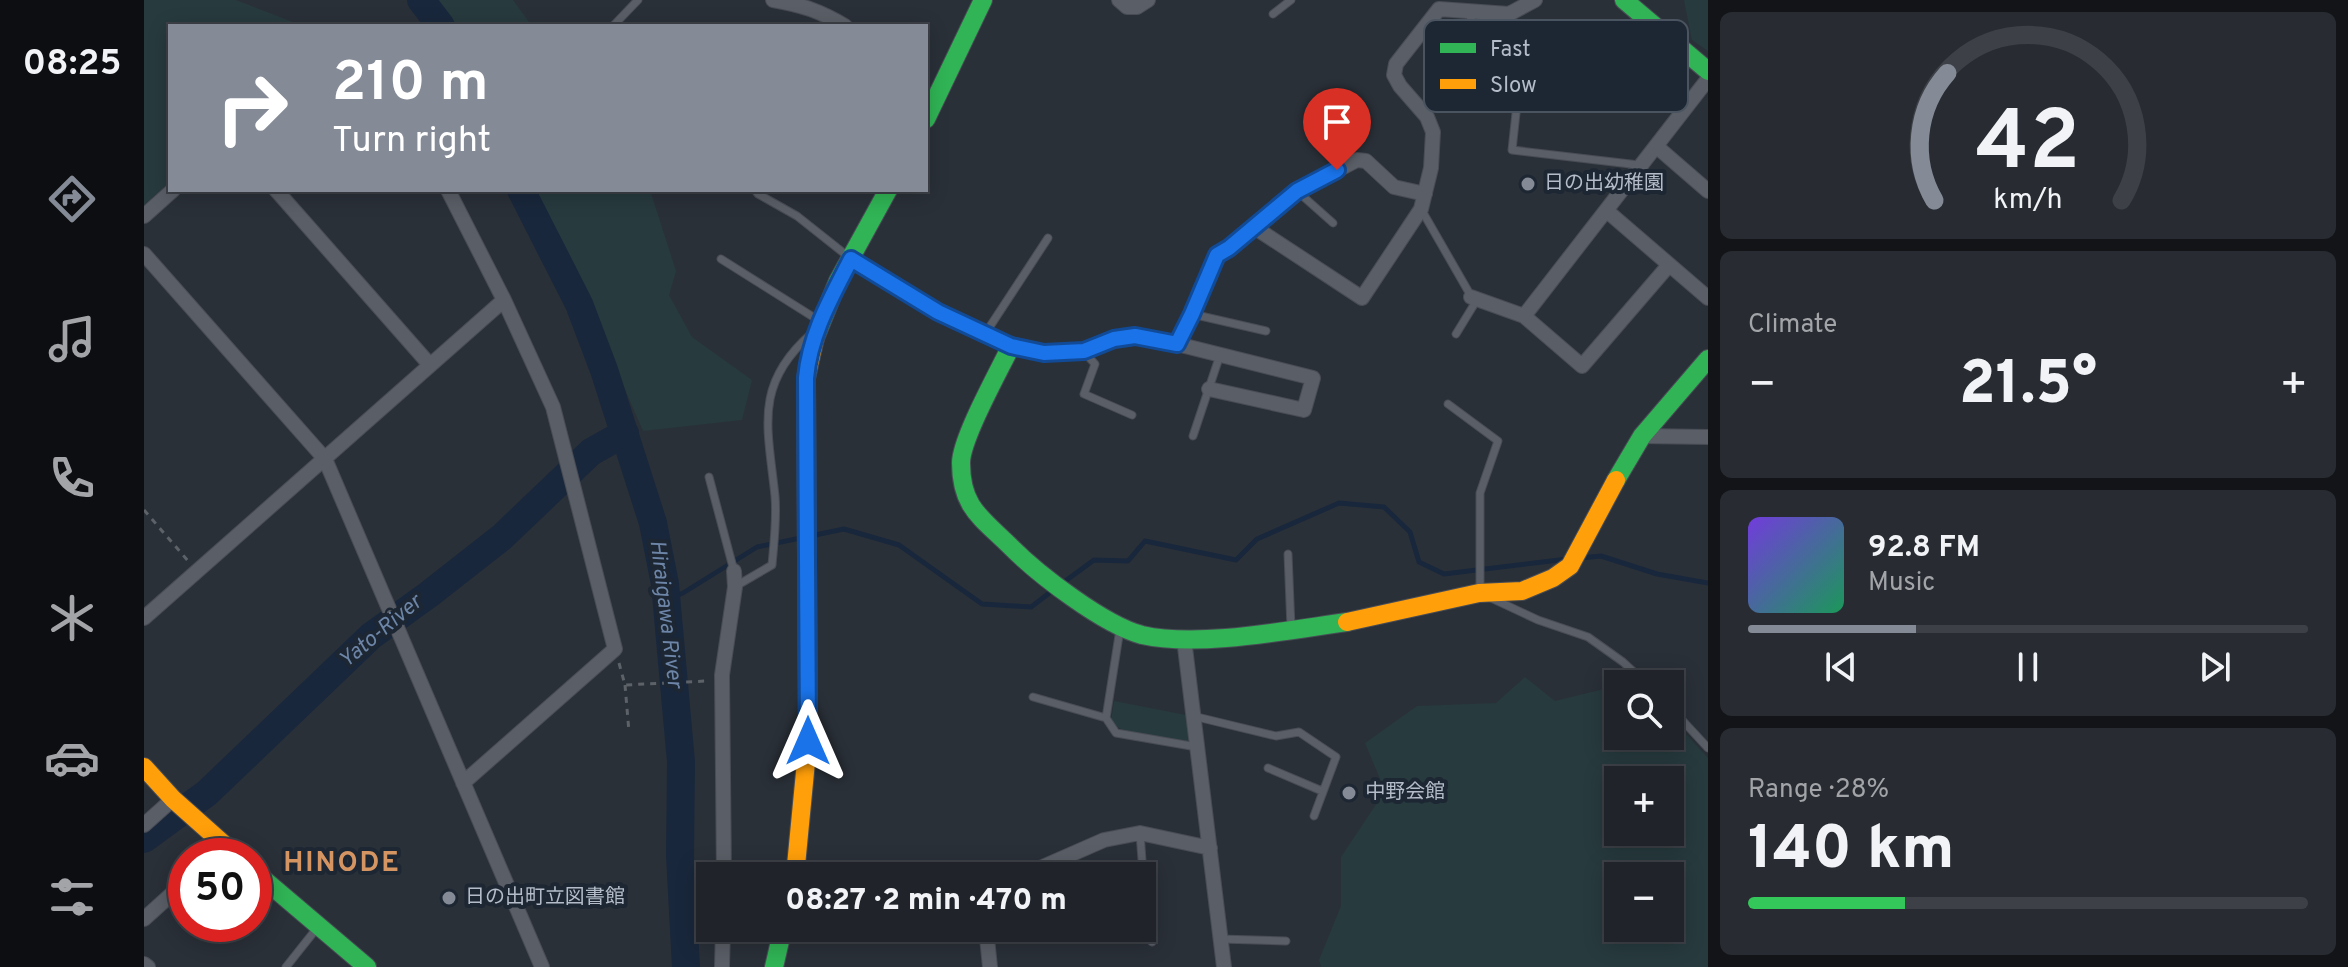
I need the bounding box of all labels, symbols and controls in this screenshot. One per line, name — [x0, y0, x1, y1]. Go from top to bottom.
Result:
legend — [1424, 20, 1688, 112]
text: Fast — [1490, 37, 1531, 64]
text: 08:25 — [22, 42, 122, 88]
text: 210 m — [332, 50, 489, 120]
icon: right — [200, 56, 304, 160]
text: Slow — [1490, 73, 1537, 100]
pin — [1303, 88, 1371, 170]
text: 42 — [1976, 94, 2080, 199]
icon: arrive — [1315, 100, 1359, 144]
text: Turn right — [332, 119, 491, 165]
icon: directions — [44, 171, 100, 227]
place label: 日の出幼稚園 — [1544, 171, 1664, 197]
marker: 日の出幼稚園 — [1519, 175, 1537, 193]
text: km/h — [1993, 184, 2063, 220]
text: Climate — [1748, 309, 1837, 342]
icon: music — [44, 311, 100, 367]
text: 21.5° — [1959, 349, 2097, 425]
text: − — [1748, 359, 1776, 415]
text: + — [2280, 359, 2308, 415]
icon: phone — [44, 450, 100, 506]
text: 92.8 FM — [1868, 530, 1980, 567]
water label: Hiraigawa River — [643, 538, 688, 691]
text: Music — [1868, 567, 1935, 600]
water label: Yato-River — [334, 588, 429, 674]
icon: climate — [44, 590, 100, 646]
icon: previous — [1819, 645, 1863, 689]
icon: pause — [2006, 645, 2050, 689]
icon: next — [2193, 645, 2237, 689]
map controls — [1604, 670, 1684, 942]
button: search — [1604, 670, 1684, 750]
position arrow — [766, 699, 850, 783]
icon: car — [44, 730, 100, 786]
button: + — [1604, 766, 1684, 846]
text: Range · 28% — [1748, 774, 1889, 807]
place label: 中野会館 — [1365, 780, 1445, 806]
marker: 中野会館 — [1340, 784, 1358, 802]
text: 140 km — [1748, 814, 1954, 890]
speed limit sign: 50 — [168, 838, 272, 942]
district label: HINODE — [283, 846, 401, 882]
button: − — [1604, 862, 1684, 942]
icon: filters — [44, 869, 100, 925]
text: 08:27 · 2 min · 470 m — [785, 883, 1067, 920]
place label: 日の出町立図書館 — [465, 885, 625, 911]
marker: 日の出町立図書館 — [440, 889, 458, 907]

